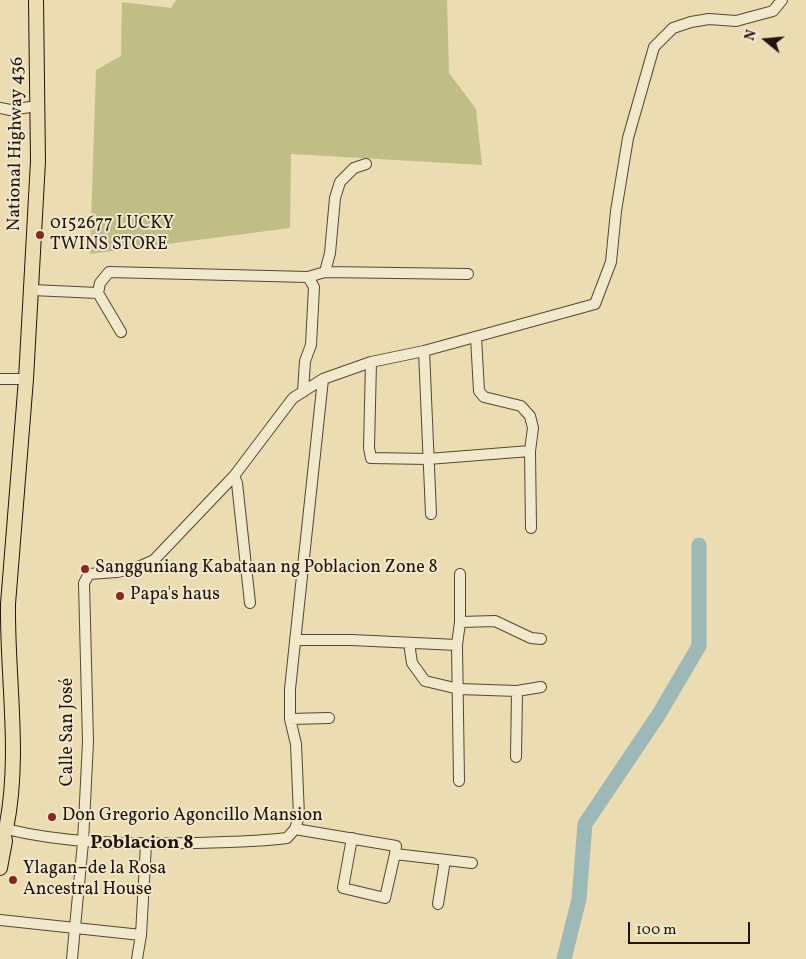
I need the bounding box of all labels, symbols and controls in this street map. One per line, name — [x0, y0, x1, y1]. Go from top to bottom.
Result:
north arrow — [741, 15, 791, 65]
text: N — [741, 28, 762, 43]
street label: National Highway 436 — [5, 57, 29, 231]
place label: 0152677 LUCKY TWINS STORE — [50, 214, 174, 256]
marker: 0152677 LUCKY TWINS STORE — [34, 229, 46, 241]
place label: Sangguniang Kabataan ng Poblacion Zone 8 — [95, 558, 438, 580]
marker: Sangguniang Kabataan ng Poblacion Zone 8 — [79, 563, 91, 575]
place label: Papa's haus — [130, 585, 220, 607]
marker: Papa's haus — [114, 590, 126, 602]
street label: Calle San José — [58, 678, 80, 786]
place label: Don Gregorio Agoncillo Mansion — [62, 806, 323, 828]
marker: Don Gregorio Agoncillo Mansion — [46, 811, 58, 823]
district label: Poblacion 8 — [90, 834, 194, 856]
place label: Ylagan–de la Rosa Ancestral House — [23, 859, 166, 902]
marker: Ylagan–de la Rosa Ancestral House — [7, 874, 19, 886]
scale bar — [631, 912, 754, 944]
text: 100 m — [636, 920, 676, 941]

